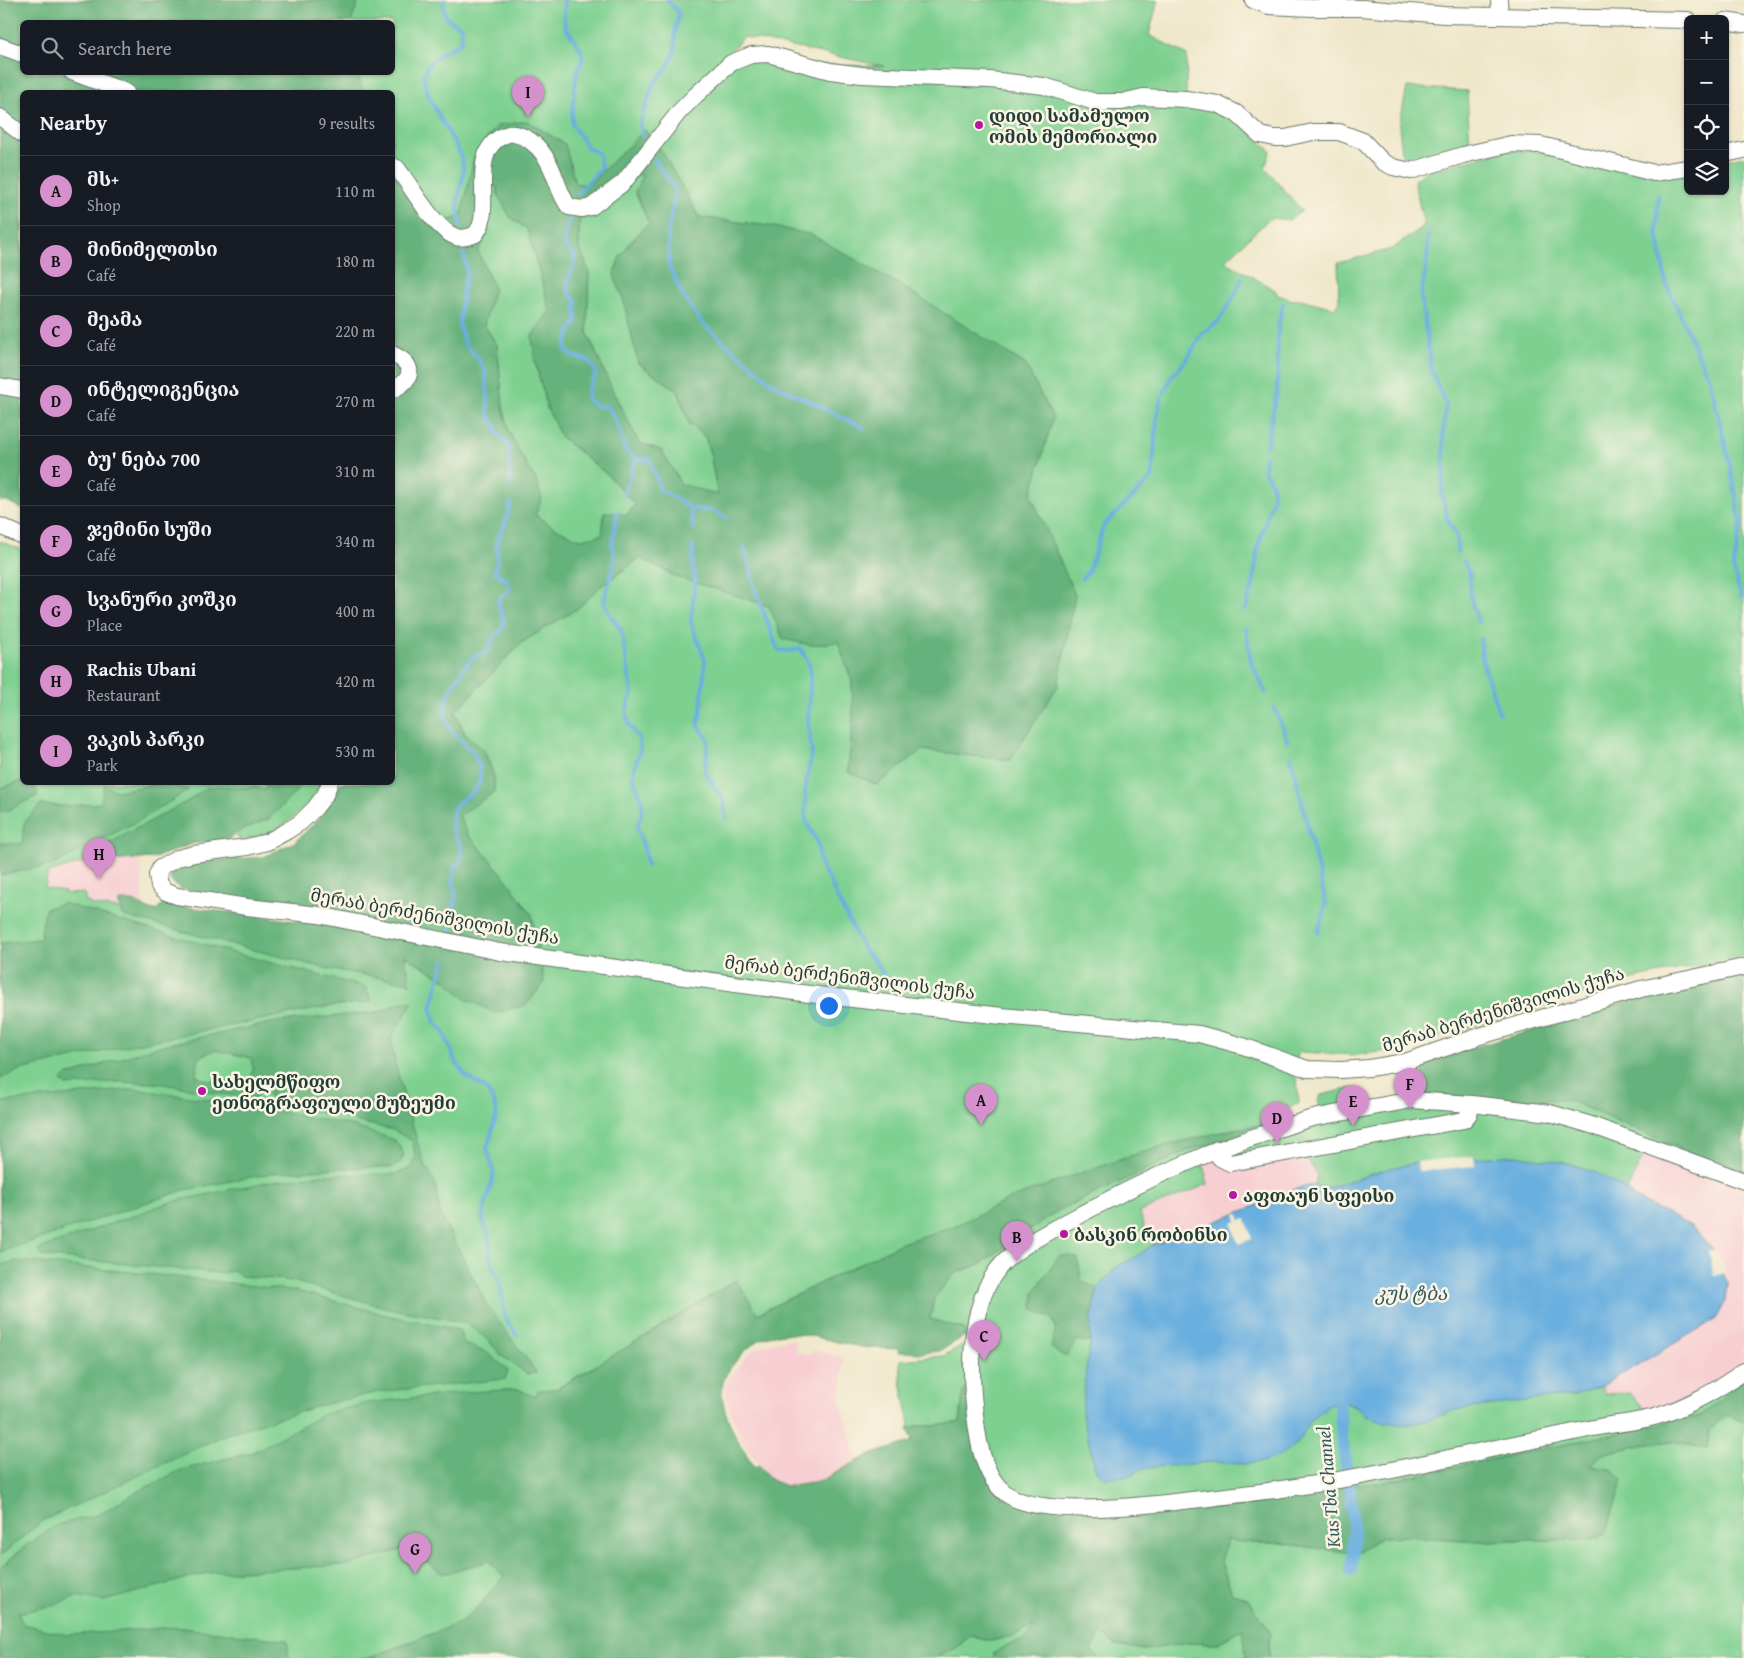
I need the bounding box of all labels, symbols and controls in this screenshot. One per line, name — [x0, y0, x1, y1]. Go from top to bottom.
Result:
map controls — [1684, 15, 1729, 195]
button: + — [1684, 15, 1729, 60]
search box — [20, 20, 395, 75]
icon: search — [38, 34, 66, 62]
text: Search here — [78, 34, 172, 62]
button: − — [1684, 60, 1729, 105]
pin: I — [512, 76, 544, 117]
place label: დიდი სამამულო ომის მემორიალი — [989, 102, 1157, 150]
button: locate — [1684, 105, 1729, 150]
text: Nearby — [40, 107, 107, 138]
text: 9 results — [318, 111, 375, 135]
marker: დიდი სამამულო ომის მემორიალი — [973, 119, 985, 131]
button: layers — [1684, 150, 1729, 195]
text: მს+ — [87, 165, 119, 193]
text: A — [51, 179, 61, 203]
text: 110 m — [335, 179, 375, 203]
text: Shop — [87, 193, 121, 217]
text: მინიმელთსი — [87, 235, 218, 263]
text: B — [51, 249, 61, 273]
text: 180 m — [335, 249, 375, 273]
text: Café — [87, 263, 116, 287]
text: მეამა — [87, 305, 142, 333]
text: C — [51, 319, 61, 343]
text: 220 m — [335, 319, 375, 343]
text: Café — [87, 333, 116, 357]
text: ინტელიგენცია — [87, 375, 239, 403]
text: D — [51, 389, 61, 413]
text: 270 m — [335, 389, 375, 413]
text: Café — [87, 403, 116, 427]
text: ბუ' ნება 700 — [87, 445, 200, 473]
text: E — [52, 459, 60, 483]
text: 310 m — [335, 459, 375, 483]
text: Café — [87, 473, 116, 497]
text: ჯემინი სუში — [87, 515, 212, 543]
text: F — [52, 529, 60, 553]
text: 340 m — [335, 529, 375, 553]
text: Café — [87, 543, 116, 567]
text: სვანური კოშკი — [87, 585, 237, 613]
text: G — [51, 599, 61, 623]
text: 400 m — [335, 599, 375, 623]
text: Place — [87, 613, 122, 637]
text: Rachis Ubani — [87, 655, 197, 683]
text: H — [50, 669, 62, 693]
text: 420 m — [335, 669, 375, 693]
text: Restaurant — [87, 683, 161, 707]
text: ვაკის პარკი — [87, 725, 205, 753]
text: I — [53, 739, 59, 763]
text: 530 m — [335, 739, 375, 763]
text: Park — [87, 753, 118, 777]
pin: H — [83, 838, 115, 879]
street label: მერაბ ბერძენიშვილის ქუჩა — [309, 881, 561, 951]
street label: მერაბ ბერძენიშვილის ქუჩა — [723, 948, 977, 1006]
street label: მერაბ ბერძენიშვილის ქუჩა — [1379, 959, 1627, 1059]
your location — [816, 993, 842, 1019]
place label: სახელმწიფო ეთნოგრაფიული მუზეუმი — [212, 1068, 456, 1116]
pin: F — [1394, 1068, 1426, 1109]
pin: A — [965, 1084, 997, 1125]
marker: სახელმწიფო ეთნოგრაფიული მუზეუმი — [196, 1085, 208, 1097]
pin: E — [1337, 1085, 1369, 1126]
pin: D — [1261, 1102, 1293, 1143]
place label: აფთაუნ სფეისი — [1243, 1182, 1394, 1209]
marker: აფთაუნ სფეისი — [1227, 1189, 1239, 1201]
pin: B — [1001, 1221, 1033, 1262]
place label: ბასკინ რობინსი — [1074, 1221, 1228, 1248]
marker: ბასკინ რობინსი — [1058, 1228, 1070, 1240]
water label: კუს ტბა — [1375, 1279, 1448, 1307]
pin: C — [968, 1320, 1000, 1361]
water label: Kus Tba Channel — [1309, 1425, 1347, 1550]
pin: G — [399, 1533, 431, 1574]

